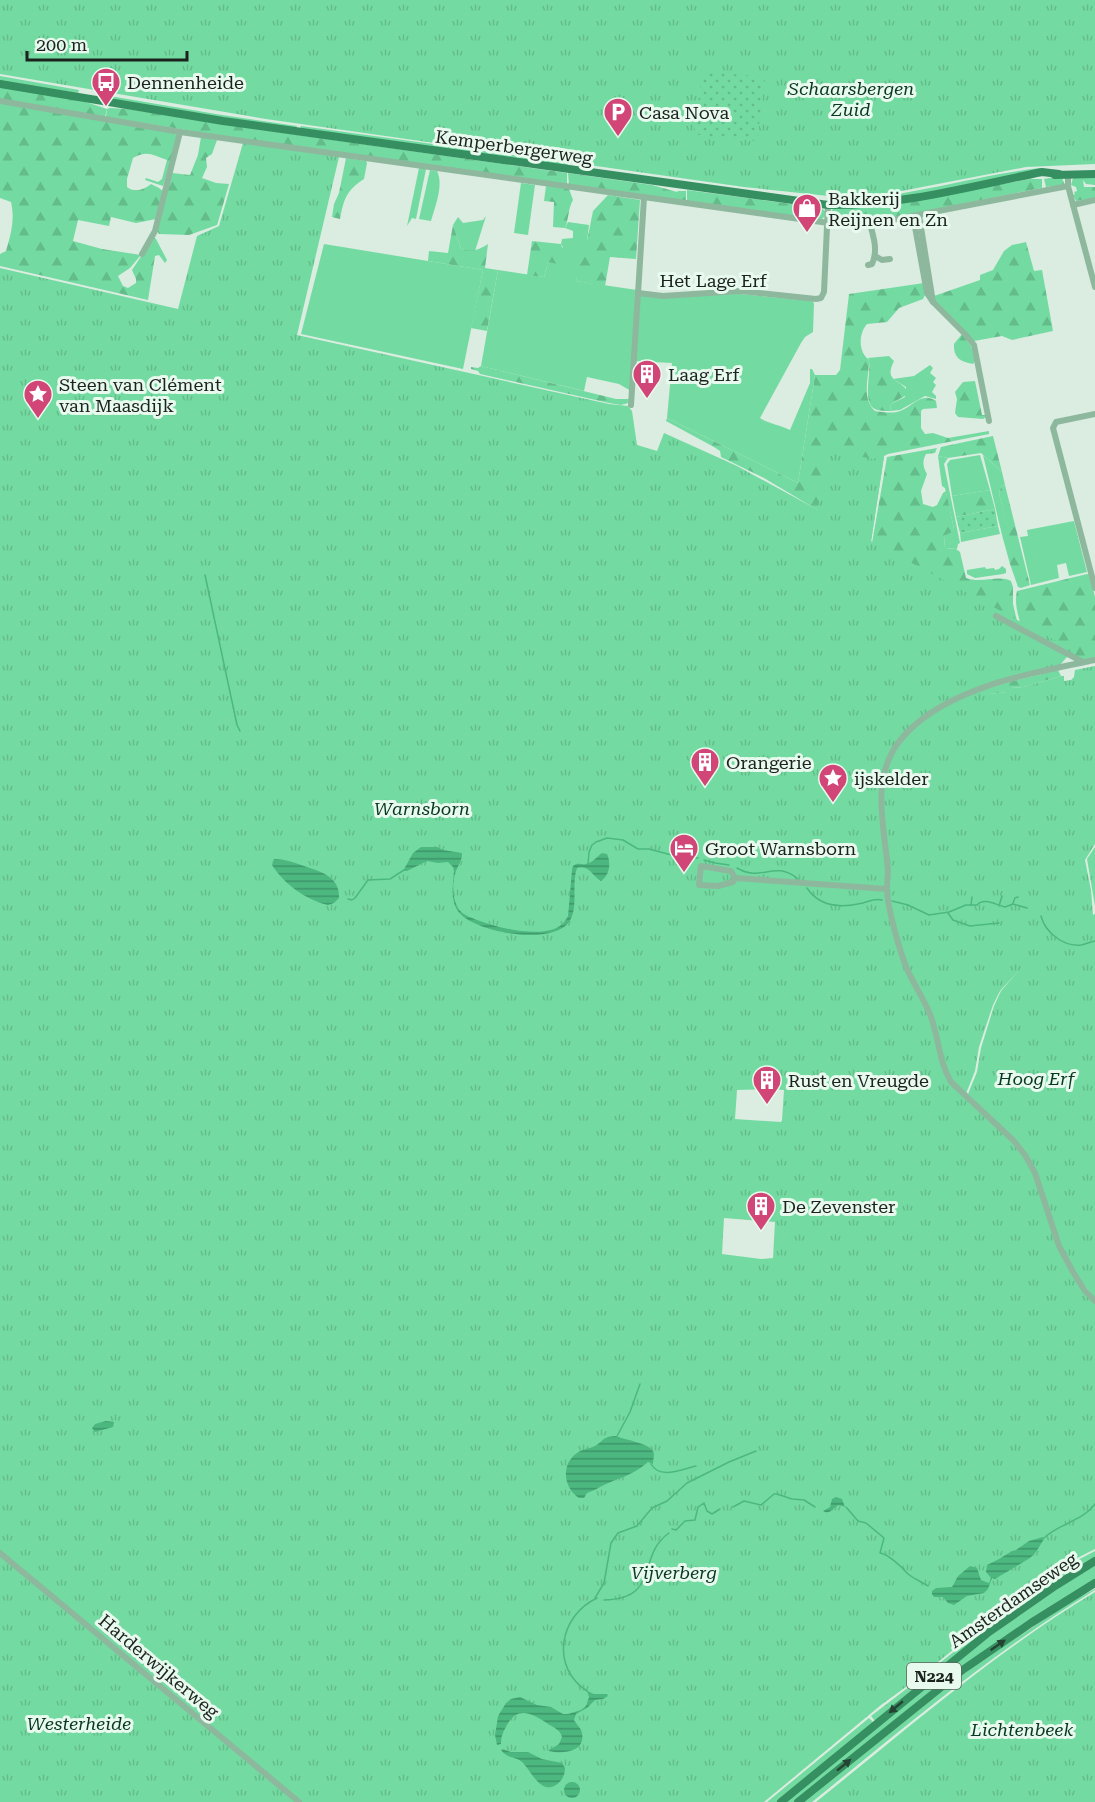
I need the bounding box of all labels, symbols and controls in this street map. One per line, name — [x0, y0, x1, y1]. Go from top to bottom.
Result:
scale bar — [27, 24, 188, 62]
text: 200 m — [36, 34, 87, 55]
bus stop icon: Dennenheide — [90, 66, 122, 108]
place label: Dennenheide — [127, 72, 244, 93]
park label: Schaarsbergen Zuid — [787, 78, 914, 120]
parking icon: Casa Nova — [602, 96, 634, 138]
place label: Casa Nova — [639, 102, 729, 123]
street label: Kemperbergerweg — [434, 126, 595, 169]
place label: Bakkerij Reijnen en Zn — [828, 188, 948, 230]
shop icon: Bakkerij Reijnen en Zn — [791, 192, 823, 234]
street label: Het Lage Erf — [659, 270, 768, 291]
building icon: Laag Erf — [631, 358, 663, 400]
place label: Laag Erf — [668, 364, 740, 385]
place label: Steen van Clément van Maasdijk — [59, 374, 222, 416]
place icon: Steen van Clément van Maasdijk — [22, 378, 54, 420]
building icon: Orangerie — [689, 746, 721, 788]
place label: Orangerie — [726, 752, 812, 773]
place icon: ijskelder — [817, 762, 849, 804]
place label: ijskelder — [854, 768, 929, 789]
park label: Warnsborn — [374, 798, 470, 819]
hotel icon: Groot Warnsborn — [668, 832, 700, 874]
place label: Groot Warnsborn — [705, 838, 857, 859]
building icon: Rust en Vreugde — [751, 1064, 783, 1106]
park label: Hoog Erf — [997, 1068, 1077, 1089]
place label: Rust en Vreugde — [788, 1070, 929, 1091]
building icon: De Zevenster — [745, 1190, 777, 1232]
place label: De Zevenster — [782, 1196, 895, 1217]
street label: Amsterdamseweg — [945, 1547, 1082, 1652]
park label: Vijverberg — [631, 1562, 717, 1583]
street label: Harderwijkerweg — [95, 1610, 224, 1723]
one-way arrow — [990, 1640, 1005, 1652]
road number: N224 — [907, 1663, 961, 1689]
one-way arrow — [888, 1701, 903, 1713]
park label: Westerheide — [27, 1713, 131, 1734]
park label: Lichtenbeek — [970, 1719, 1073, 1740]
one-way arrow — [836, 1759, 852, 1772]

